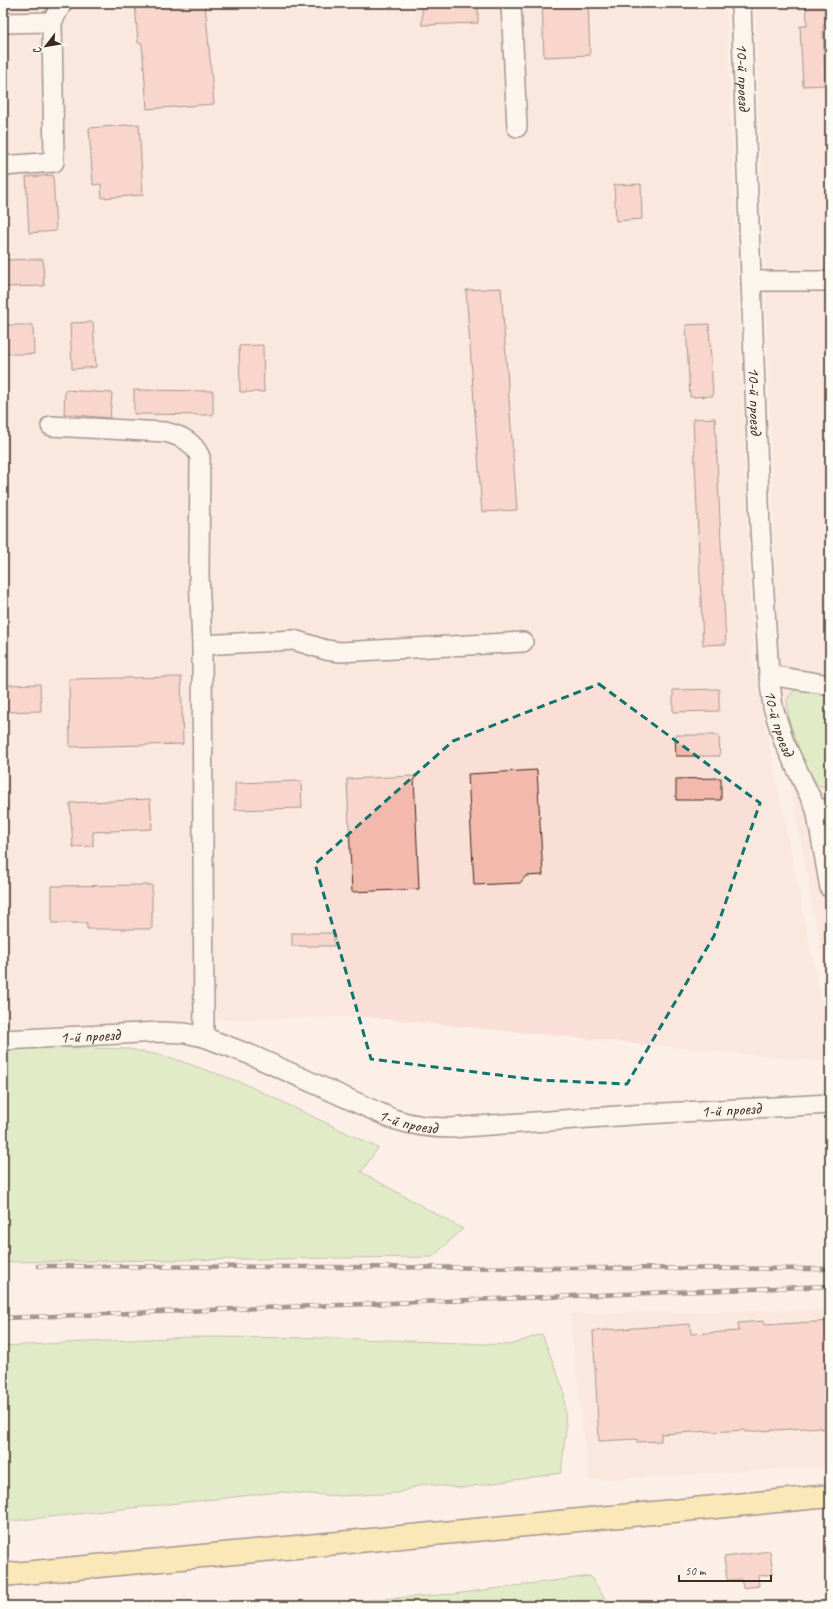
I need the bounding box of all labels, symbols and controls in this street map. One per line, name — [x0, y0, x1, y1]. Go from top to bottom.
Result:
north arrow — [26, 26, 66, 66]
street label: 10-й проезд — [731, 43, 755, 113]
text: С — [29, 44, 45, 57]
street label: 10-й проезд — [743, 367, 767, 437]
street label: 10-й проезд — [760, 689, 800, 761]
street label: 1-й проезд — [59, 1024, 122, 1048]
street label: 1-й проезд — [700, 1098, 763, 1122]
street label: 1-й проезд — [375, 1104, 440, 1139]
scale bar — [679, 1557, 771, 1583]
text: 50 m — [685, 1563, 707, 1579]

